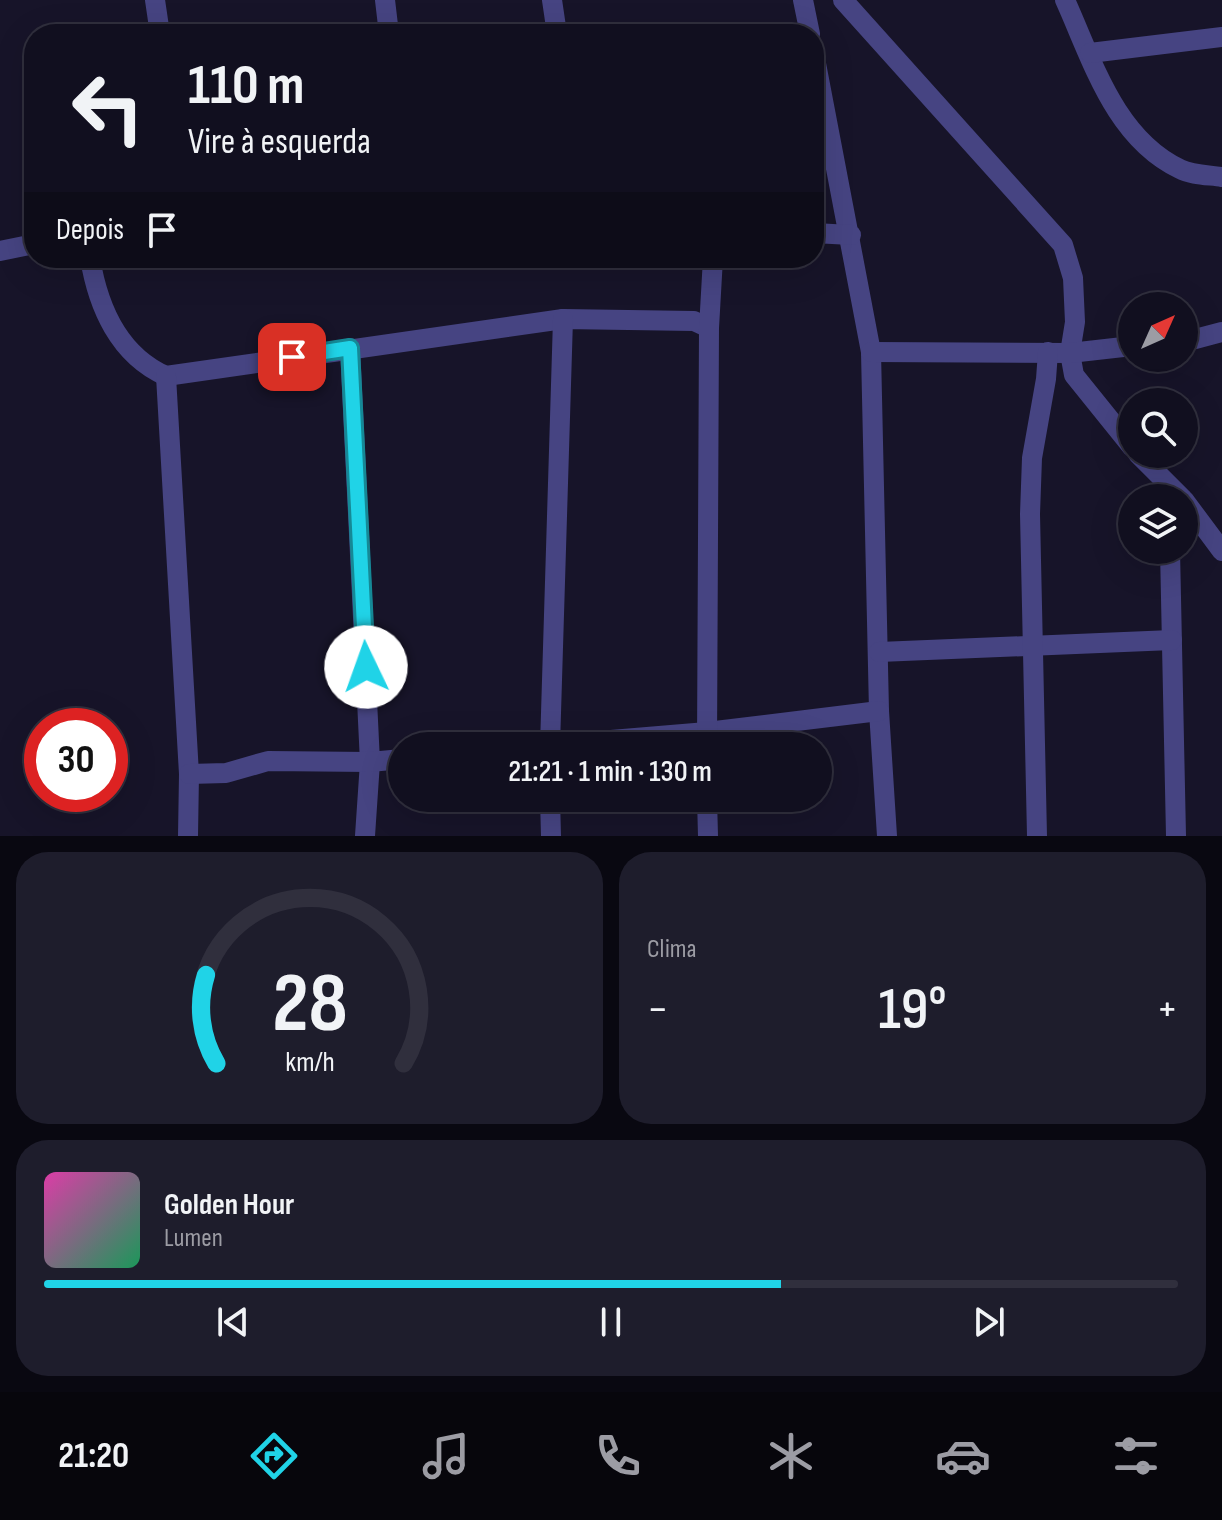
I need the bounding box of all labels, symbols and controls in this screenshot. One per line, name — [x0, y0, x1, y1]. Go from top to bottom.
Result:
text: 110 m — [188, 53, 304, 120]
icon: left — [56, 56, 160, 160]
text: Vire à esquerda — [188, 121, 371, 164]
icon: arrive — [140, 208, 184, 252]
text: Depois — [56, 212, 124, 248]
north arrow — [1118, 292, 1198, 372]
map controls — [1118, 292, 1198, 564]
pin — [258, 323, 326, 391]
icon: arrive — [270, 335, 314, 379]
button: search — [1118, 388, 1198, 468]
button: layers — [1118, 484, 1198, 564]
position arrow — [324, 625, 408, 709]
speed limit sign: 30 — [24, 708, 128, 812]
text: 21:21 · 1 min · 130 m — [508, 754, 712, 790]
text: Clima — [647, 934, 697, 965]
text: 28 — [272, 955, 347, 1055]
text: 19° — [878, 974, 947, 1046]
text: − — [647, 983, 669, 1036]
text: + — [1156, 983, 1178, 1036]
text: km/h — [285, 1045, 334, 1080]
text: Golden Hour — [164, 1187, 294, 1223]
text: Lumen — [164, 1223, 223, 1254]
icon: previous — [211, 1300, 255, 1344]
icon: pause — [589, 1300, 633, 1344]
icon: next — [967, 1300, 1011, 1344]
icon: directions — [246, 1428, 302, 1484]
icon: music — [418, 1428, 474, 1484]
icon: phone — [590, 1428, 646, 1484]
icon: climate — [763, 1428, 819, 1484]
icon: car — [935, 1428, 991, 1484]
icon: filters — [1108, 1428, 1164, 1484]
text: 21:20 — [58, 1435, 129, 1478]

